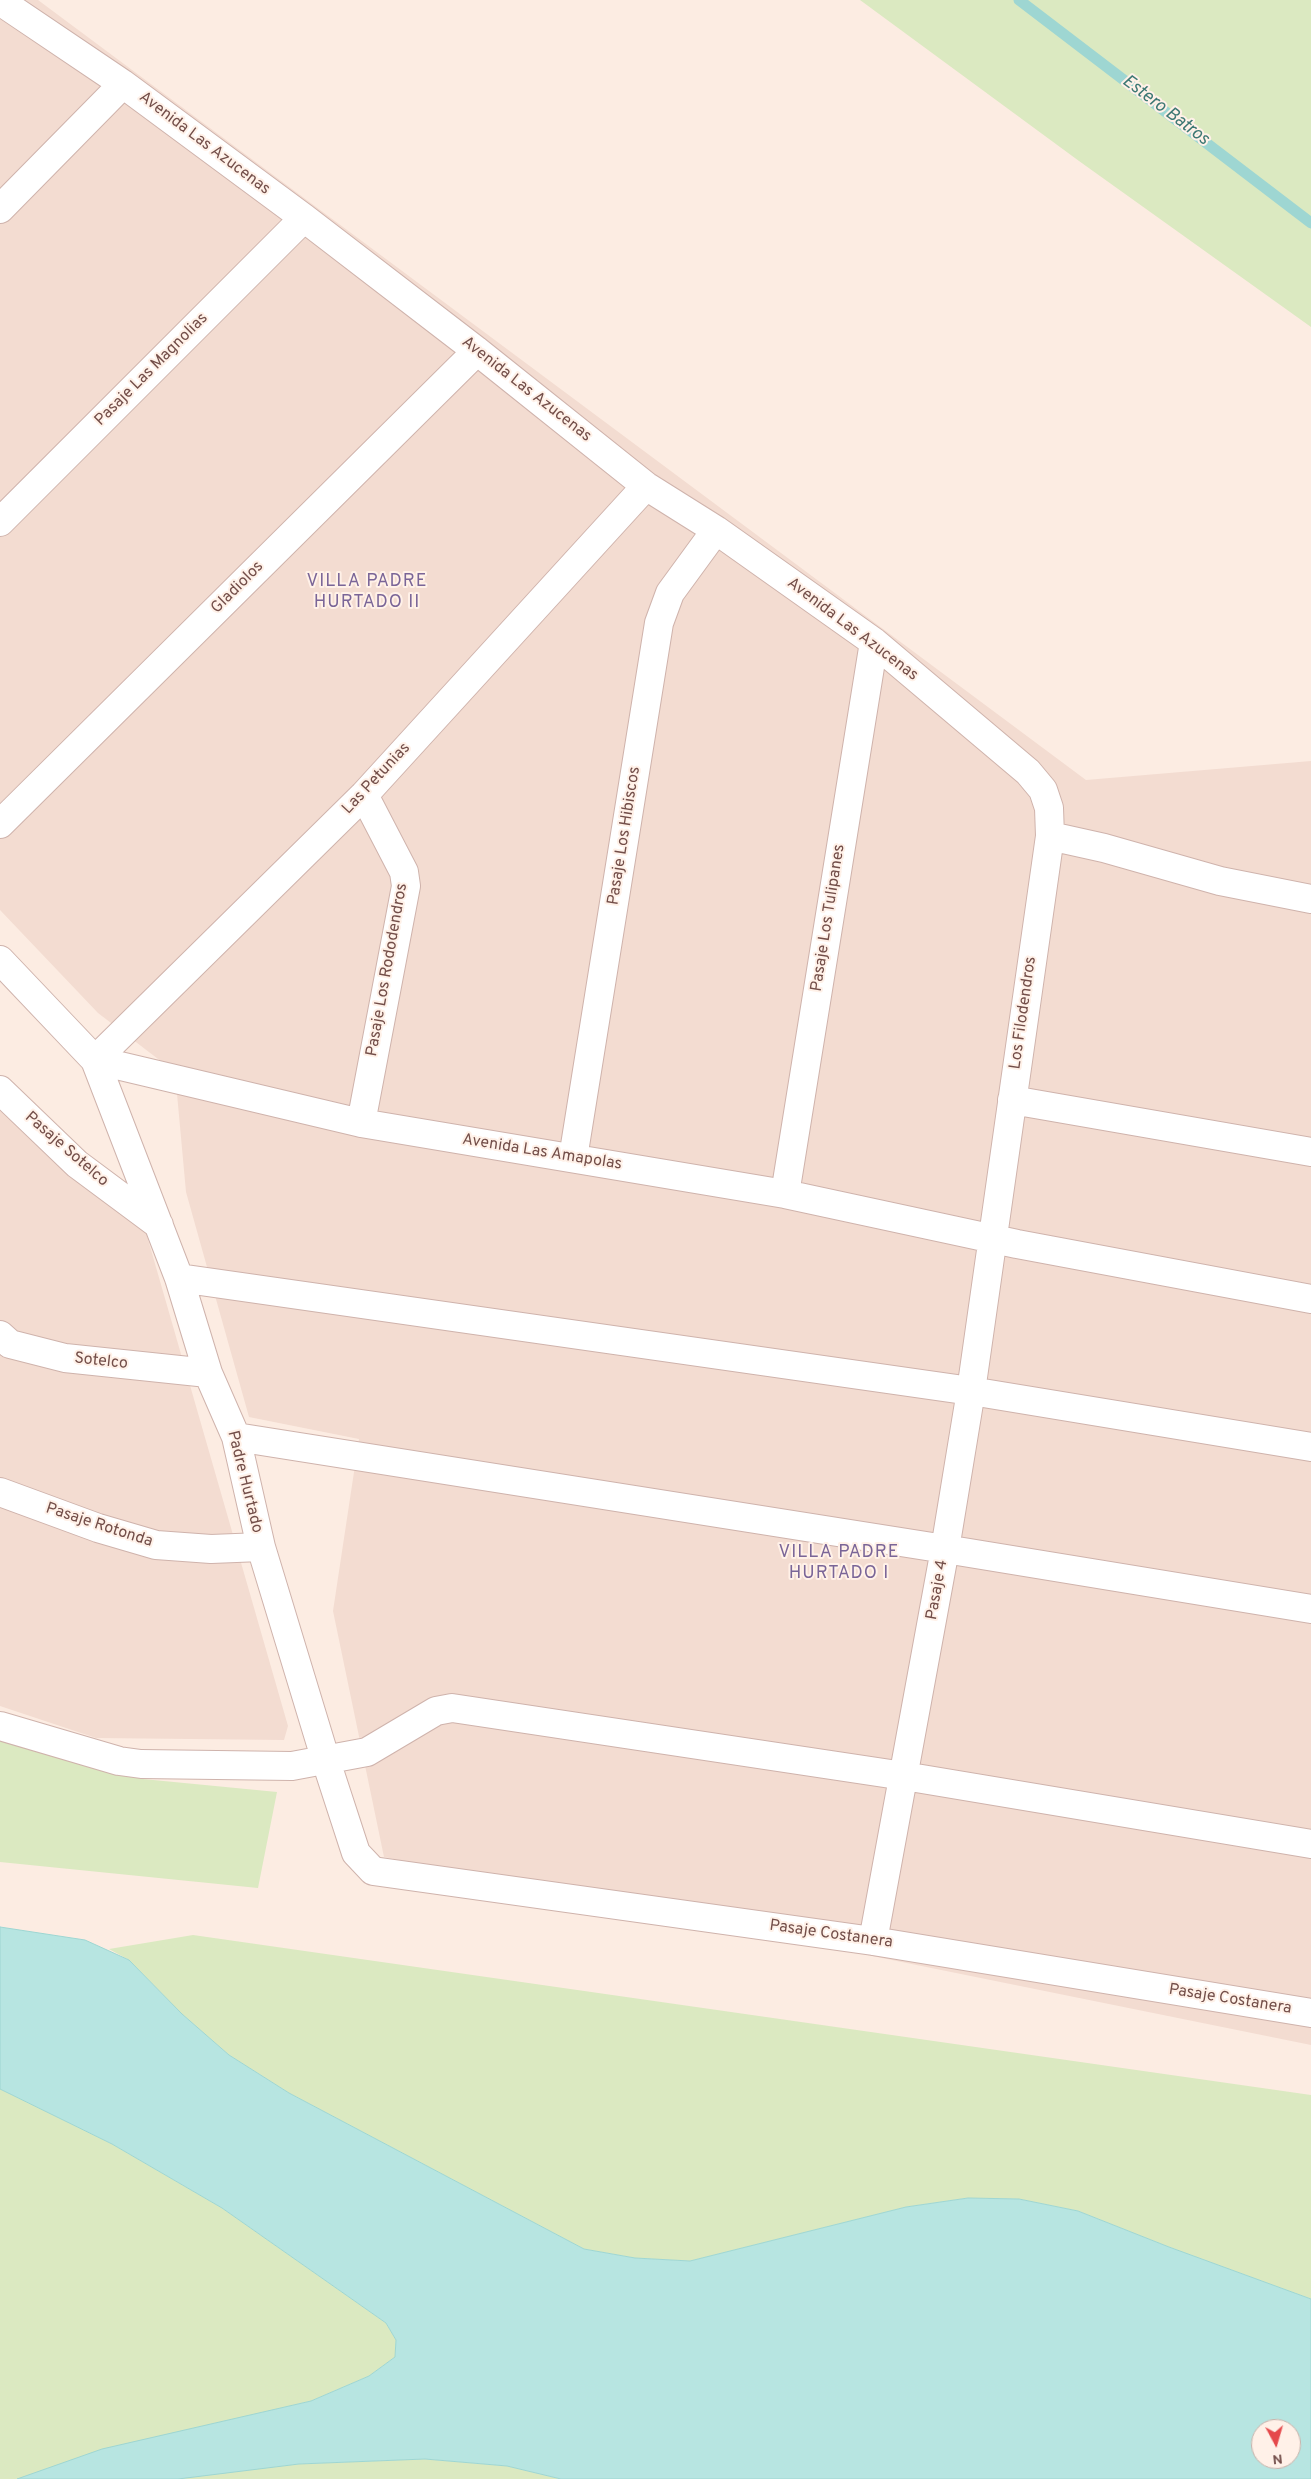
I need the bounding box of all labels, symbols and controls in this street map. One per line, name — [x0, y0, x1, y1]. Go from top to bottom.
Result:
water label: Estero Batros — [1117, 71, 1213, 151]
street label: Avenida Las Azucenas — [134, 88, 274, 200]
street label: Pasaje Las Magnolias — [91, 309, 213, 431]
street label: Avenida Las Azucenas — [457, 333, 595, 447]
street label: Gladiolos — [208, 558, 268, 618]
district label: VILLA PADRE HURTADO II — [305, 571, 429, 614]
street label: Avenida Las Azucenas — [782, 574, 922, 686]
street label: Las Petunias — [339, 739, 415, 819]
street label: Pasaje Los Hibiscos — [605, 765, 645, 907]
street label: Pasaje Los Tulipanes — [808, 843, 850, 993]
street label: Pasaje Los Rododendros — [363, 882, 413, 1058]
street label: Los Filodendros — [1007, 955, 1041, 1071]
street label: Pasaje Sotelco — [20, 1108, 112, 1192]
street label: Avenida Las Amapolas — [461, 1131, 623, 1175]
street label: Sotelco — [73, 1350, 129, 1374]
street label: Padre Hurtado — [222, 1429, 266, 1535]
street label: Pasaje Rotonda — [43, 1500, 155, 1552]
district label: VILLA PADRE HURTADO I — [777, 1542, 901, 1585]
street label: Pasaje 4 — [923, 1558, 953, 1622]
street label: Pasaje Costanera — [768, 1917, 894, 1953]
street label: Pasaje Costanera — [1167, 1981, 1293, 2019]
north arrow — [1251, 2419, 1301, 2469]
text: N — [1272, 2449, 1283, 2467]

